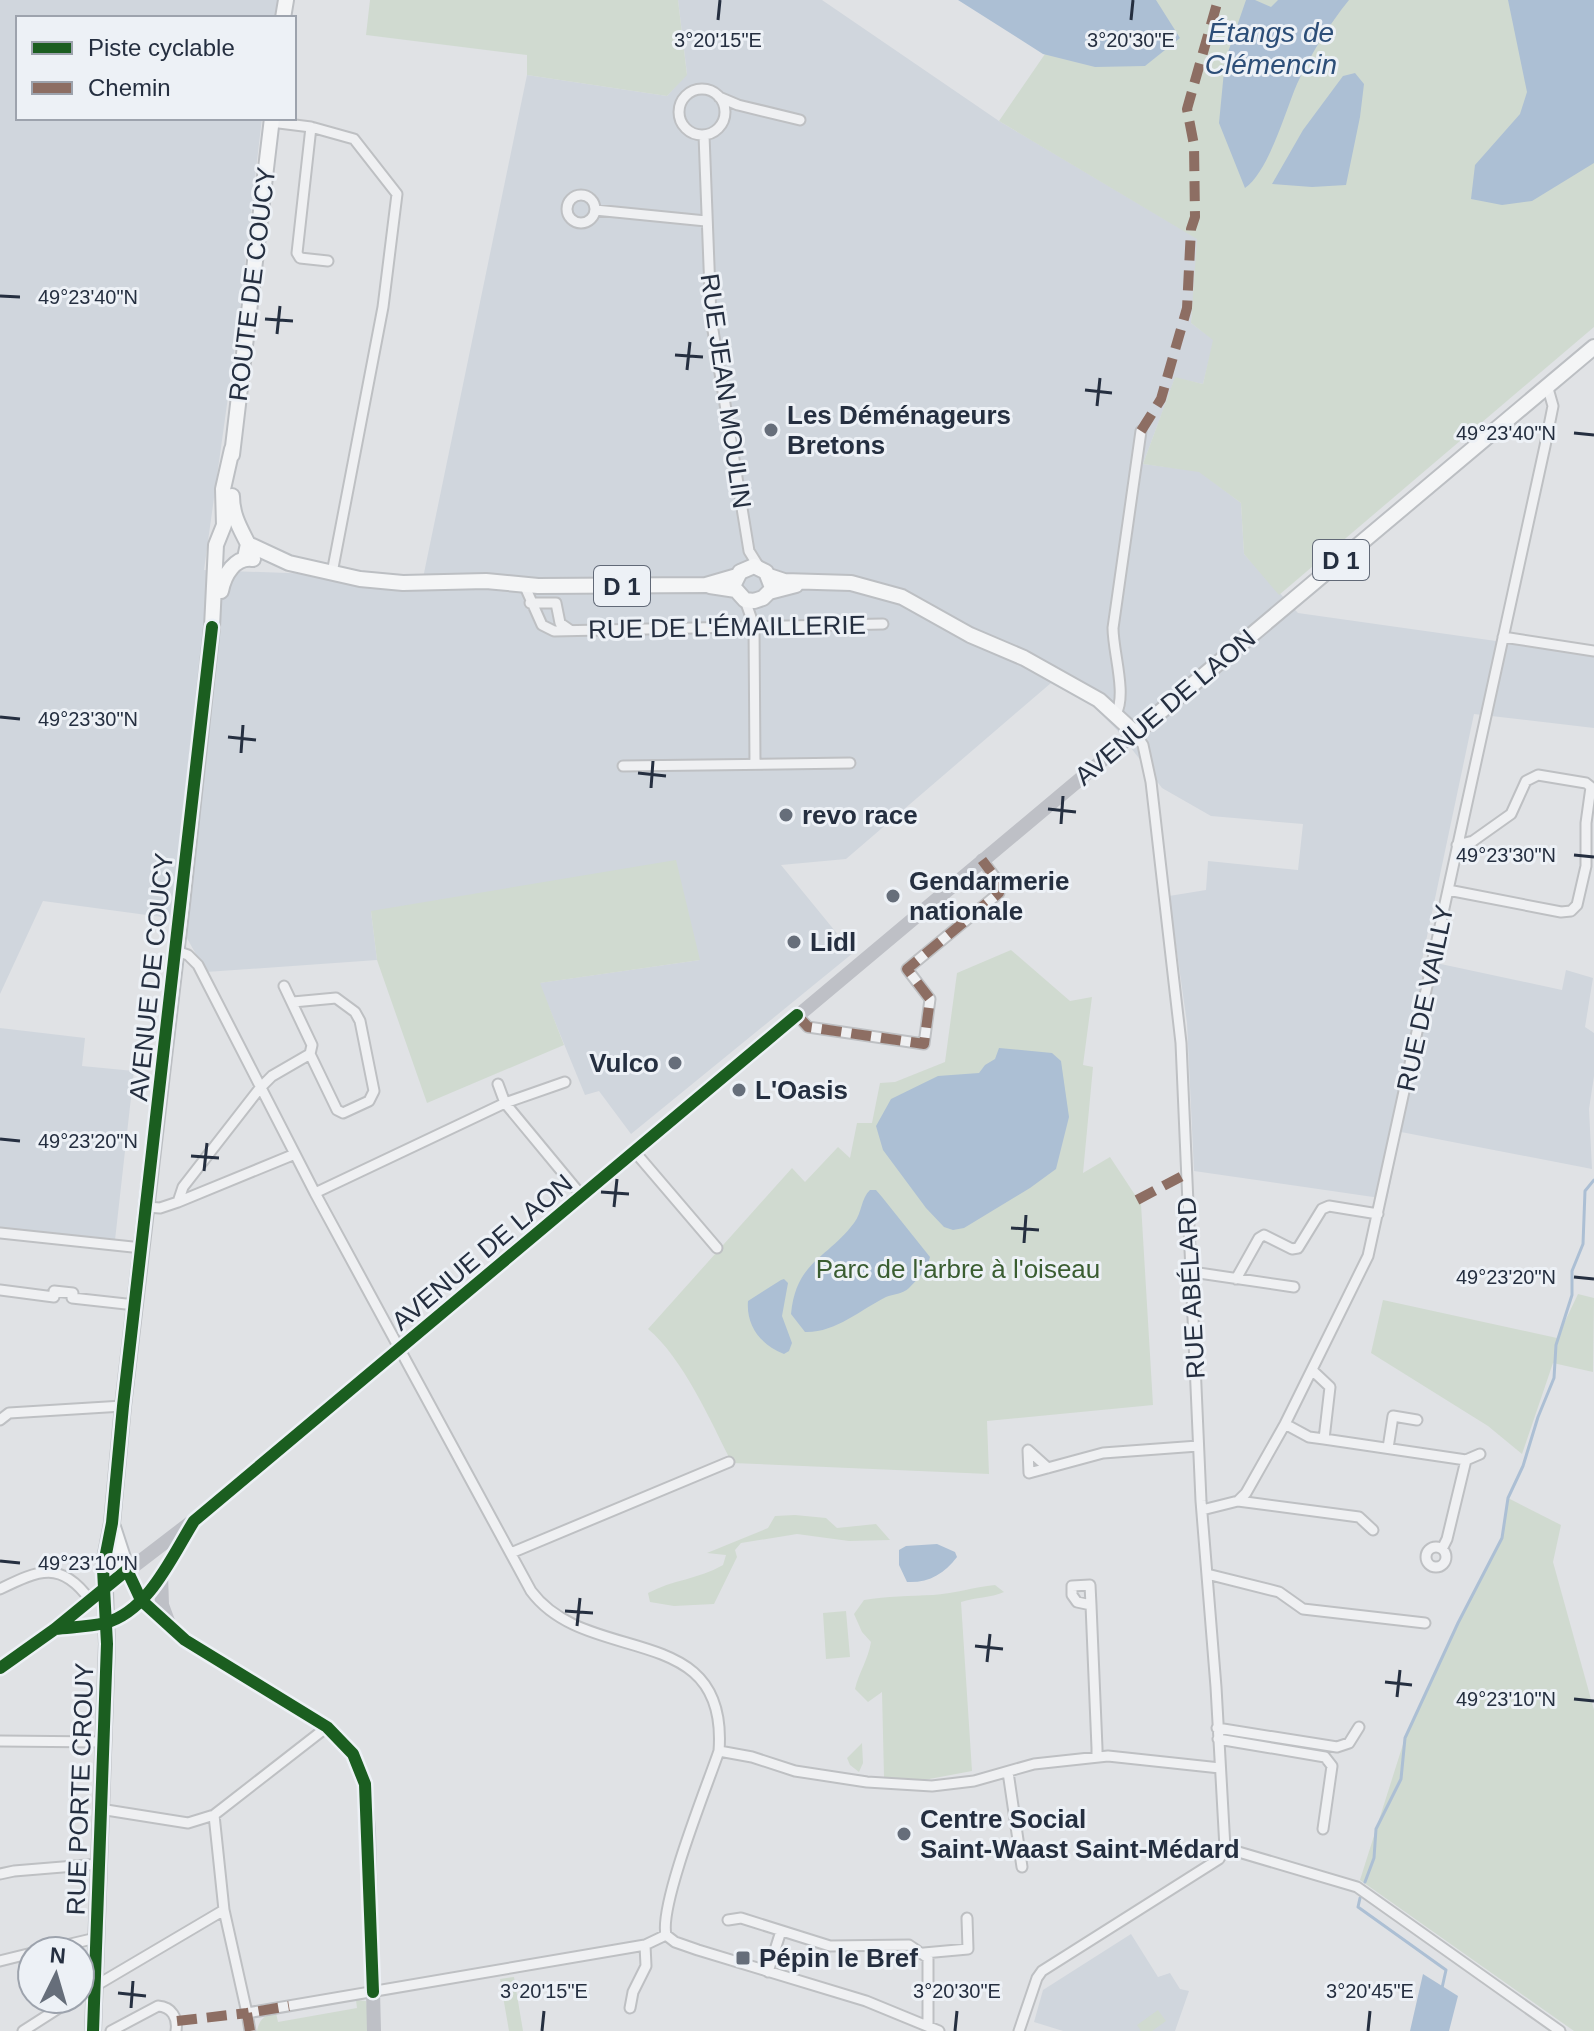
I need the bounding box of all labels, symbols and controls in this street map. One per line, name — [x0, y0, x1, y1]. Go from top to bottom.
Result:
legend — [16, 16, 296, 120]
water label: Étangs de Clémencin — [1205, 17, 1337, 80]
text: 3°20'15"E — [674, 29, 762, 51]
text: 3°20'30"E — [1087, 29, 1175, 51]
text: Piste cyclable — [88, 34, 235, 61]
text: Chemin — [88, 74, 171, 101]
street label: ROUTE DE COUCY — [223, 165, 281, 403]
street label: RUE JEAN MOULIN — [695, 272, 757, 510]
text: 49°23'40"N — [38, 286, 138, 308]
place label: Les Déménageurs Bretons — [787, 400, 1011, 460]
marker: Les Déménageurs Bretons — [762, 421, 780, 439]
text: 49°23'40"N — [1456, 422, 1556, 444]
road number: D 1 — [1313, 540, 1369, 580]
road number: D 1 — [594, 566, 650, 606]
street label: RUE DE L'ÉMAILLERIE — [588, 610, 866, 644]
street label: AVENUE DE LAON — [1069, 623, 1261, 791]
text: 49°23'30"N — [38, 708, 138, 730]
place label: revo race — [802, 800, 918, 830]
marker: revo race — [777, 806, 795, 824]
text: 49°23'30"N — [1456, 844, 1556, 866]
street label: AVENUE DE COUCY — [123, 851, 179, 1103]
place label: Gendarmerie nationale — [909, 866, 1069, 926]
marker: Gendarmerie nationale — [884, 887, 902, 905]
street label: RUE DE VAILLY — [1391, 902, 1459, 1094]
place label: Lidl — [810, 927, 856, 957]
marker: Lidl — [785, 933, 803, 951]
place label: Vulco — [589, 1048, 659, 1078]
marker: Vulco — [666, 1054, 684, 1072]
place label: L'Oasis — [755, 1075, 848, 1105]
marker: L'Oasis — [730, 1081, 748, 1099]
text: 49°23'20"N — [38, 1130, 138, 1152]
street label: AVENUE DE LAON — [386, 1168, 578, 1336]
street label: RUE ABÉLARD — [1171, 1196, 1211, 1380]
park label: Parc de l'arbre à l'oiseau — [816, 1254, 1100, 1284]
text: 49°23'20"N — [1456, 1266, 1556, 1288]
text: 49°23'10"N — [38, 1552, 138, 1574]
street label: RUE PORTE CROUY — [61, 1662, 99, 1916]
text: 49°23'10"N — [1456, 1688, 1556, 1710]
place label: Centre Social Saint-Waast Saint-Médard — [920, 1804, 1240, 1864]
marker: Centre Social Saint-Waast Saint-Médard — [895, 1825, 913, 1843]
north arrow — [16, 1935, 96, 2015]
text: N — [49, 1942, 67, 1969]
place label: Pépin le Bref — [759, 1943, 918, 1973]
marker: Pépin le Bref — [734, 1949, 752, 1967]
text: 3°20'15"E — [500, 1980, 588, 2002]
text: 3°20'30"E — [913, 1980, 1001, 2002]
text: 3°20'45"E — [1326, 1980, 1414, 2002]

